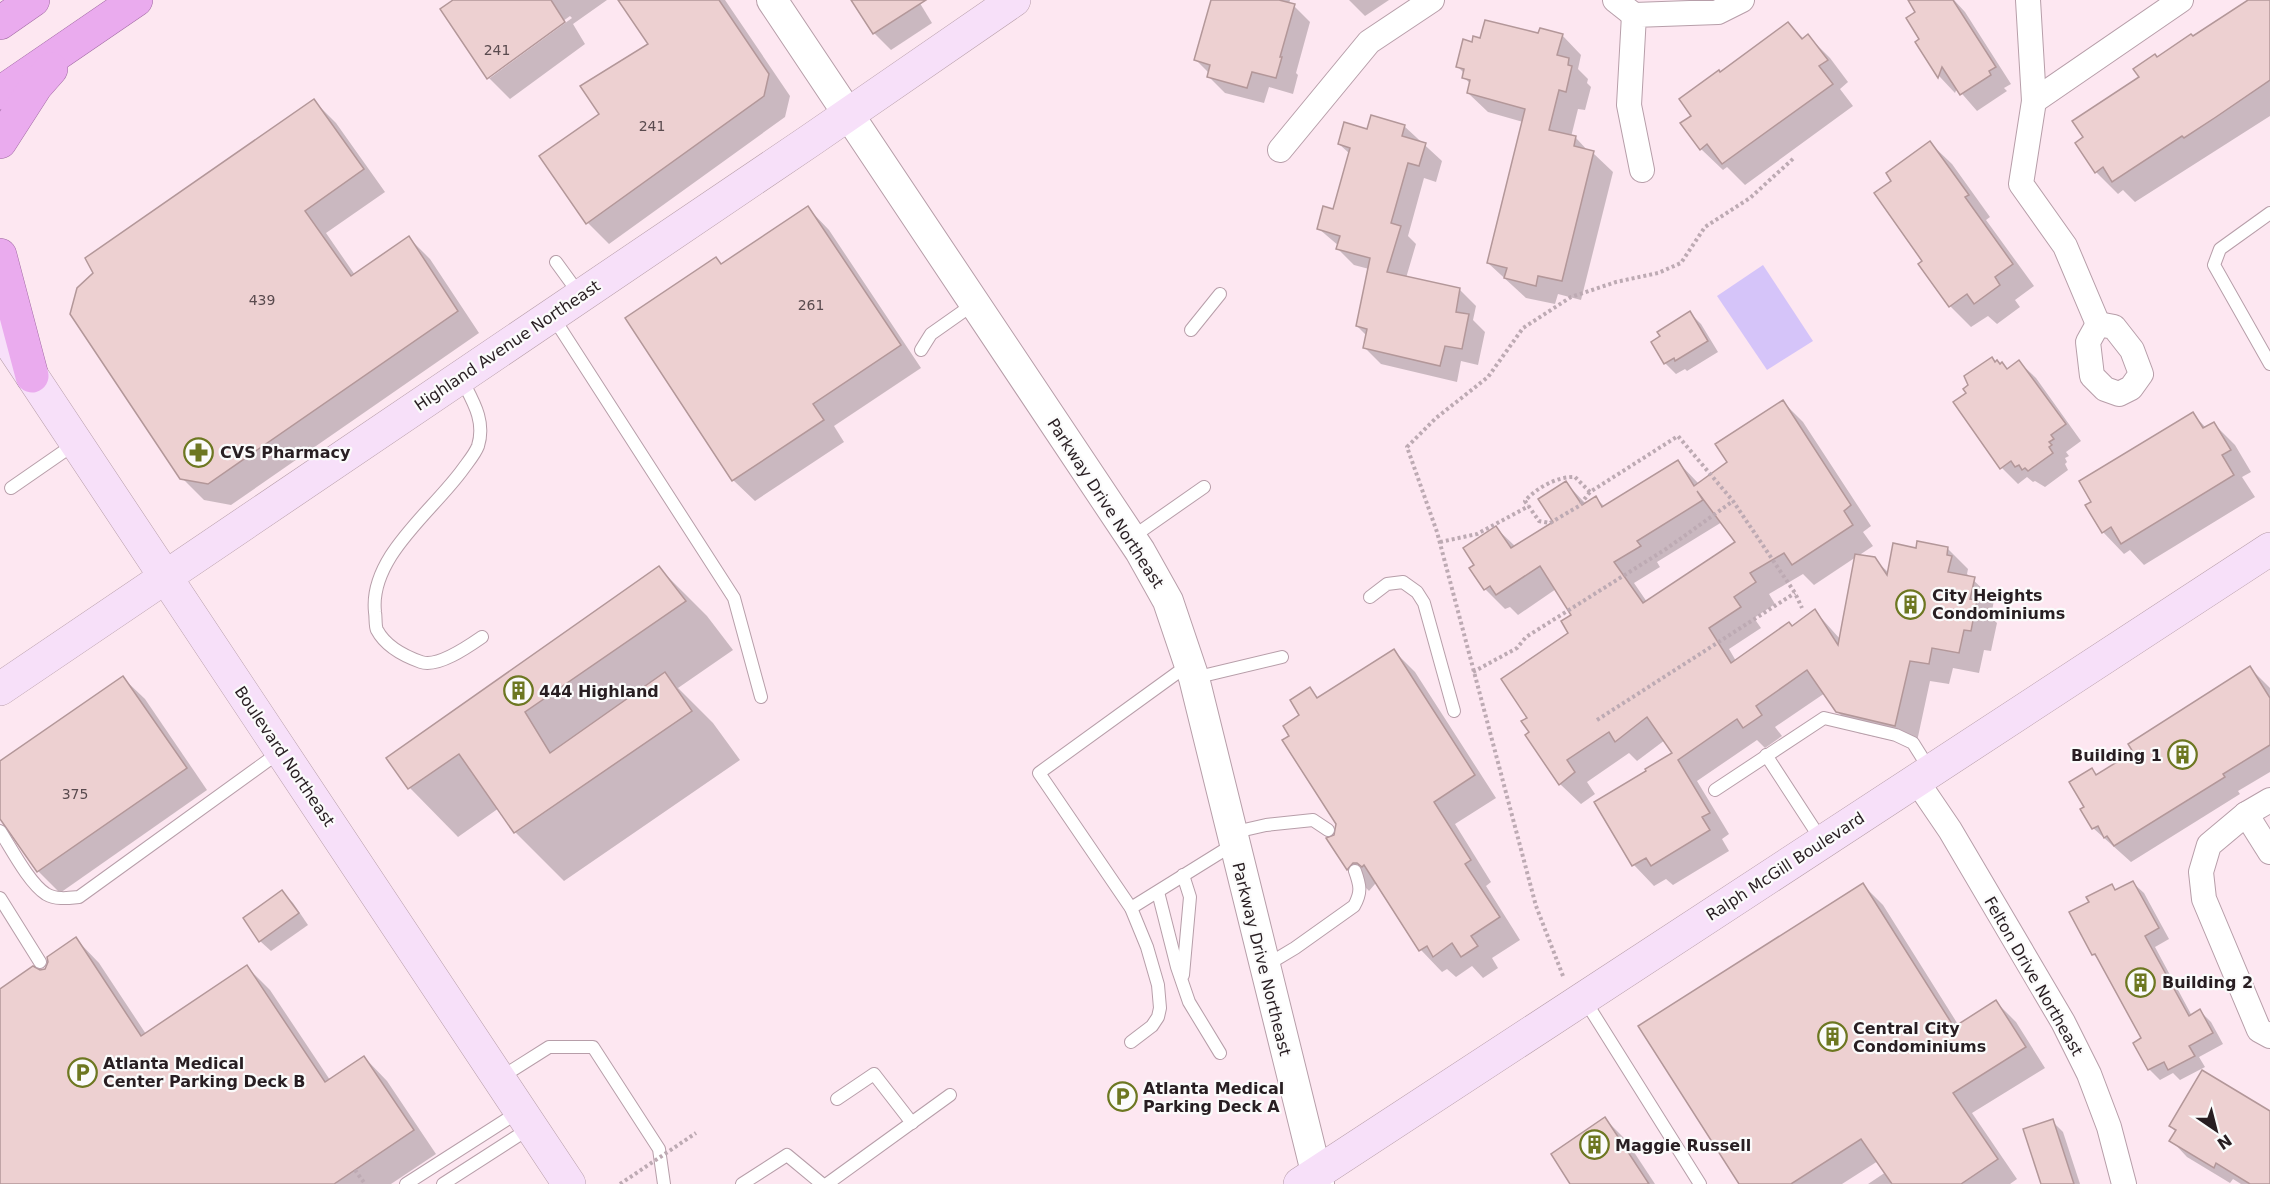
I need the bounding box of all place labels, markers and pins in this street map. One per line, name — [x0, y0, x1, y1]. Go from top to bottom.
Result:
pharmacy icon: CVS Pharmacy — [183, 436, 215, 468]
place label: CVS Pharmacy — [220, 443, 351, 462]
place label: City Heights Condominiums — [1932, 586, 2065, 623]
building icon: City Heights Condominiums — [1895, 588, 1927, 620]
building icon: 444 Highland — [502, 675, 534, 707]
place label: 444 Highland — [539, 682, 659, 701]
building icon: Building 1 — [2167, 739, 2199, 771]
place label: Building 1 — [2071, 746, 2162, 765]
building icon: Building 2 — [2125, 966, 2157, 998]
place label: Building 2 — [2162, 973, 2253, 992]
place label: Central City Condominiums — [1853, 1019, 1986, 1056]
building icon: Central City Condominiums — [1816, 1021, 1848, 1053]
place label: Atlanta Medical Center Parking Deck B — [103, 1054, 306, 1091]
parking icon: Atlanta Medical Center Parking Deck B — [66, 1056, 98, 1088]
place label: Atlanta Medical Parking Deck A — [1143, 1079, 1284, 1116]
parking icon: Atlanta Medical Parking Deck A — [1106, 1081, 1138, 1113]
building icon: Maggie Russell — [1578, 1129, 1610, 1161]
place label: Maggie Russell — [1615, 1136, 1751, 1155]

